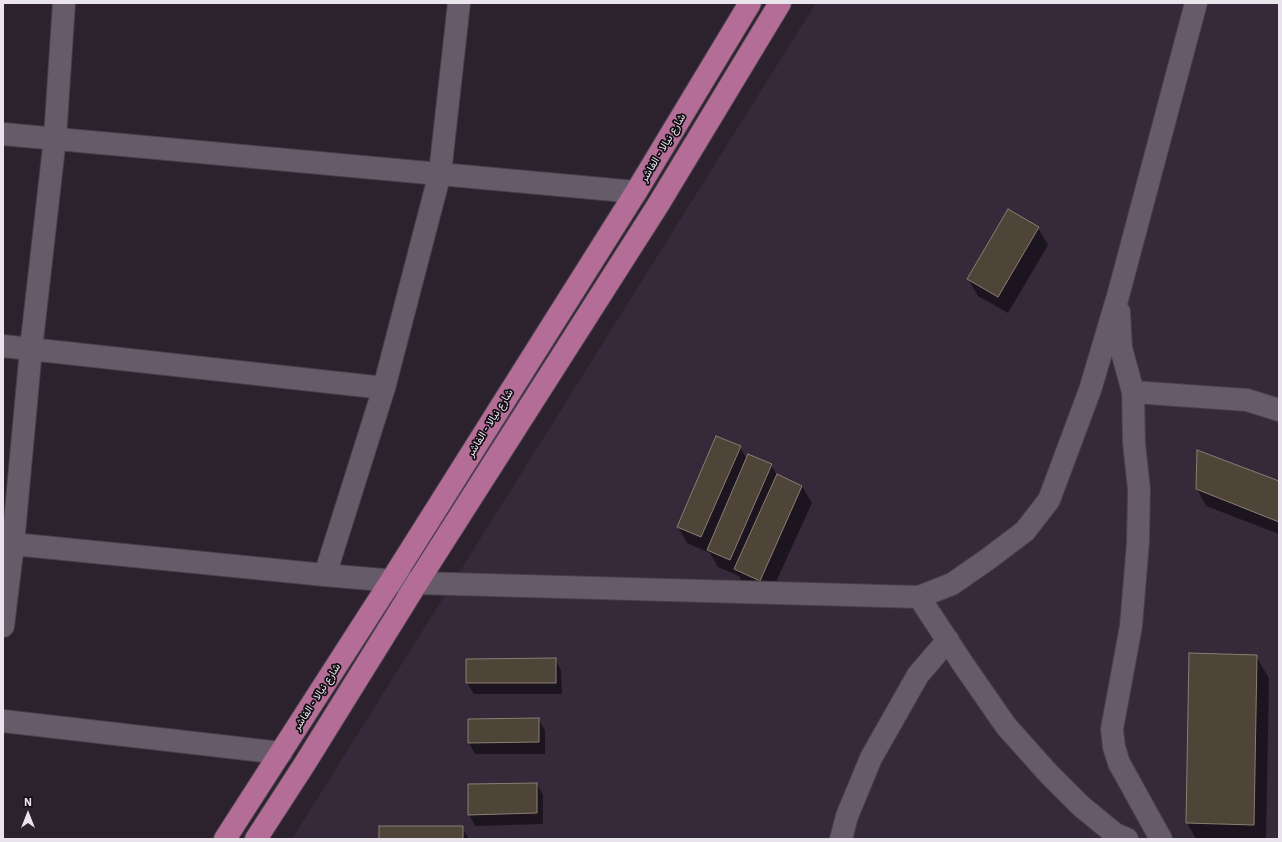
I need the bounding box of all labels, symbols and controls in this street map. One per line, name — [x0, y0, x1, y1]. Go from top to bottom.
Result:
street label: شارع نيالا - الفاشر — [637, 111, 689, 185]
street label: شارع نيالا - الفاشر — [464, 387, 516, 459]
street label: شارع نيالا - الفاشر — [290, 661, 344, 733]
north arrow — [8, 794, 48, 834]
text: N — [24, 795, 32, 809]

